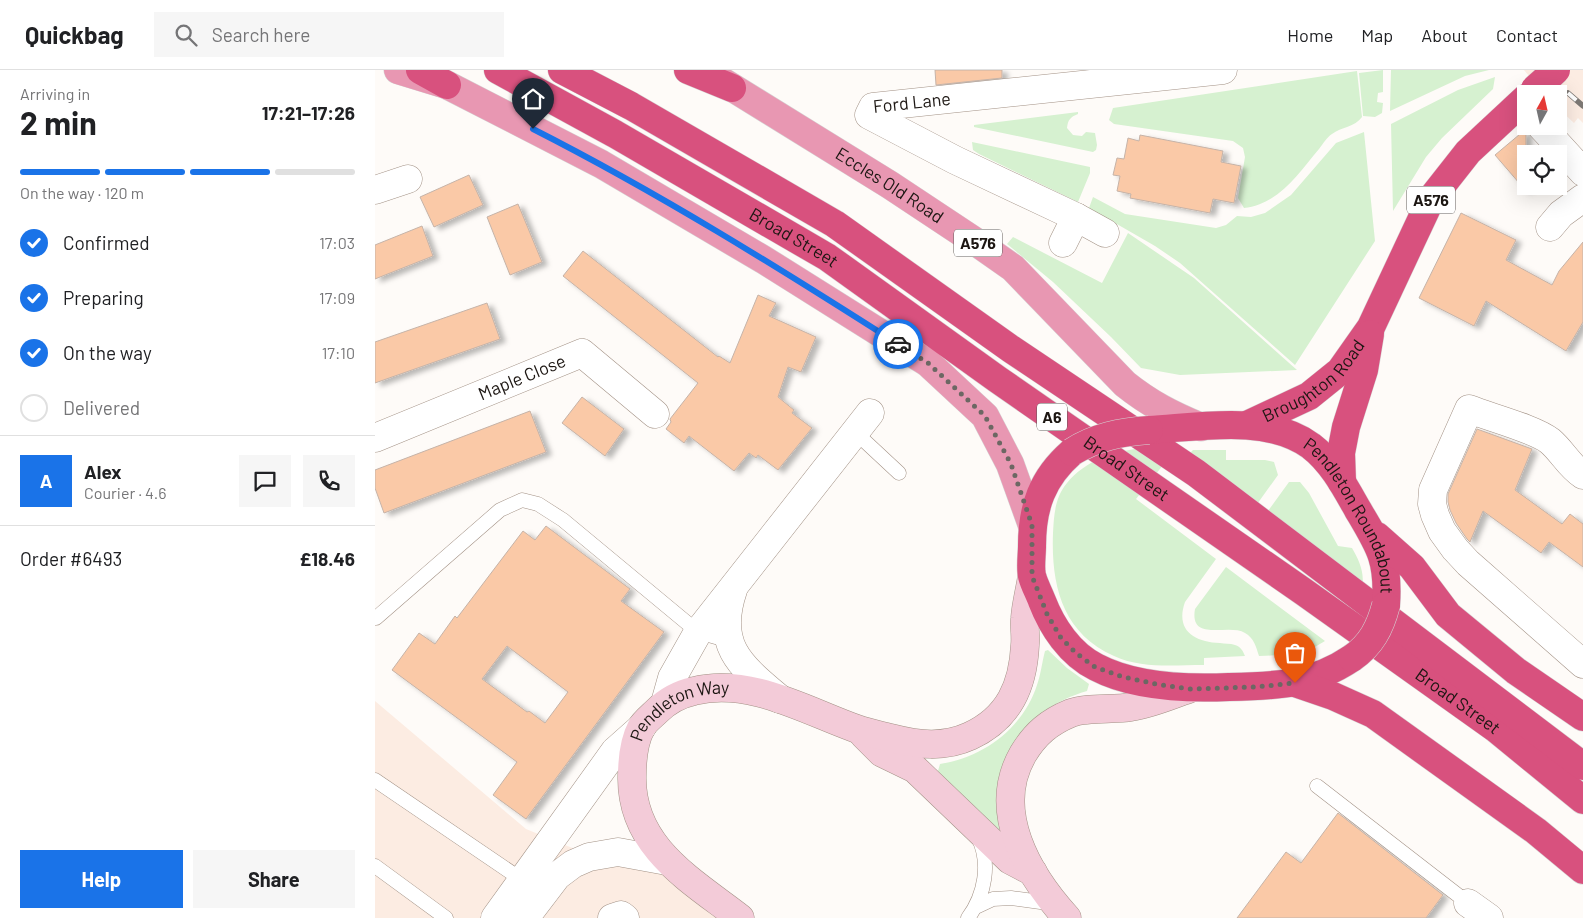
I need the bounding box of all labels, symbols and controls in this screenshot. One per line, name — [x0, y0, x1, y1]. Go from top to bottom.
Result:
search box — [154, 12, 504, 57]
text: Quickbag — [25, 20, 124, 49]
icon: search — [172, 21, 200, 49]
text: Search here — [212, 23, 310, 46]
text: Home — [1287, 24, 1333, 46]
text: Map — [1361, 24, 1393, 46]
text: About — [1421, 24, 1468, 46]
text: Contact — [1496, 24, 1558, 46]
pin — [512, 78, 554, 129]
text: Arriving in — [20, 84, 90, 103]
icon: home — [519, 85, 547, 113]
north arrow — [1517, 85, 1567, 135]
map controls — [1517, 85, 1567, 195]
street label: Ford Lane — [872, 87, 952, 117]
text: 17:21–17:26 — [262, 101, 355, 124]
text: 2 min — [20, 103, 97, 141]
street label: Eccles Old Road — [832, 142, 948, 227]
button: locate — [1517, 145, 1567, 195]
text: On the way · 120 m — [20, 183, 144, 202]
road number: A576 — [1407, 186, 1455, 214]
street label: Broad Street — [746, 202, 843, 272]
icon: check — [20, 229, 48, 257]
road number: A576 — [954, 230, 1002, 257]
text: Confirmed — [63, 231, 150, 254]
text: 17:03 — [319, 233, 355, 252]
icon: check — [20, 284, 48, 312]
text: Preparing — [63, 286, 144, 309]
text: 17:09 — [319, 288, 355, 307]
courier — [873, 319, 923, 369]
icon: car — [884, 330, 912, 358]
street label: Broughton Road — [1258, 335, 1369, 426]
icon: check — [20, 339, 48, 367]
text: On the way — [63, 341, 152, 364]
text: 17:10 — [322, 343, 355, 362]
street label: Maple Close — [475, 349, 569, 404]
text: Delivered — [63, 396, 140, 419]
road number: A6 — [1037, 404, 1067, 431]
street label: Broad Street — [1080, 430, 1174, 505]
street label: Pendleton Roundabout — [1300, 432, 1399, 594]
button: chat — [239, 455, 291, 507]
button: phone — [303, 455, 355, 507]
text: Alex — [84, 460, 122, 483]
text: A — [40, 469, 52, 492]
text: Courier · 4.6 — [84, 483, 167, 502]
text: Order #6493 — [20, 547, 122, 570]
text: £18.46 — [300, 547, 355, 570]
pin — [1274, 632, 1316, 683]
icon: bag — [1281, 639, 1309, 667]
street label: Broad Street — [1411, 663, 1506, 738]
street label: Pendleton Way — [625, 676, 729, 744]
button: Help — [20, 850, 183, 908]
button: Share — [193, 850, 355, 908]

